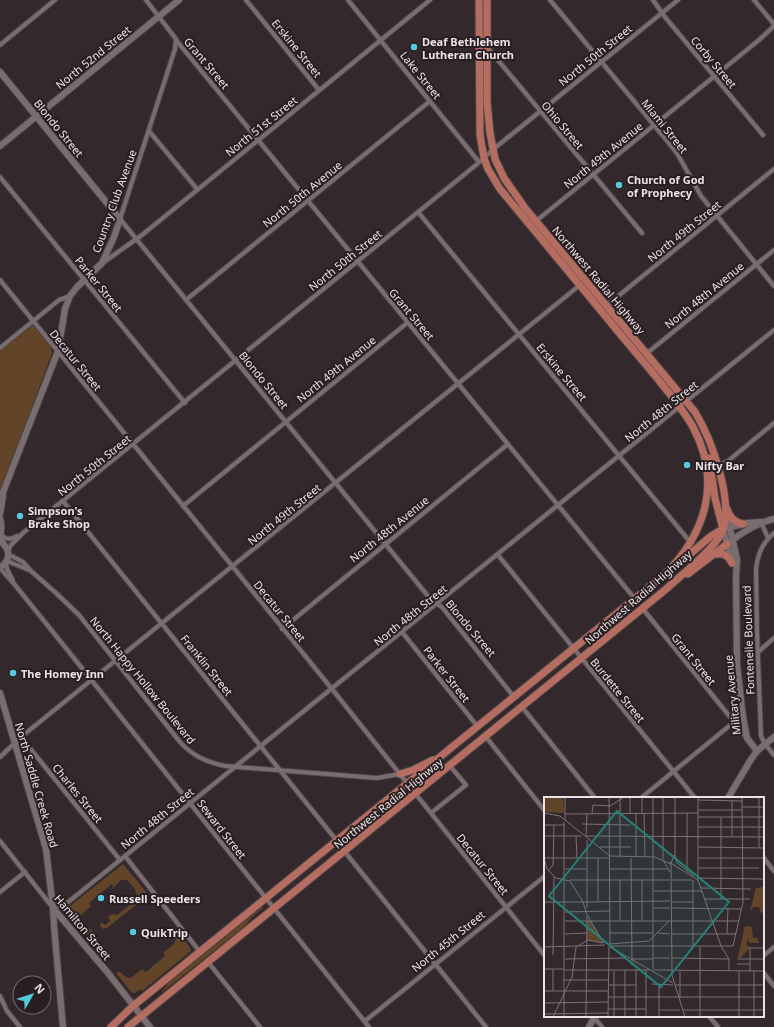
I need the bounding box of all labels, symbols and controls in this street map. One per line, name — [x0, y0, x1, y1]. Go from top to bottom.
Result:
street label: Erskine Street — [269, 16, 325, 80]
street label: North 50th Street — [555, 21, 635, 89]
street label: North 52nd Street — [52, 22, 134, 92]
street label: Corby Street — [688, 33, 740, 91]
street label: Grant Street — [181, 34, 233, 92]
place label: Deaf Bethlehem Lutheran Church — [422, 34, 514, 62]
marker: Deaf Bethlehem Lutheran Church — [409, 42, 419, 52]
street label: Lake Street — [397, 48, 445, 102]
street label: North 51st Street — [222, 92, 300, 160]
street label: Blondo Street — [31, 96, 87, 160]
street label: Miami Street — [639, 96, 692, 156]
street label: Ohio Street — [538, 98, 588, 152]
street label: North 49th Avenue — [560, 118, 646, 192]
street label: Country Club Avenue — [88, 147, 140, 255]
street label: North 50th Avenue — [259, 157, 345, 231]
place label: Church of God of Prophecy — [627, 172, 705, 200]
marker: Church of God of Prophecy — [614, 180, 624, 190]
street label: North 49th Street — [644, 197, 724, 265]
street label: Northwest Radial Highway — [549, 223, 649, 337]
street label: North 50th Street — [305, 226, 385, 294]
street label: Parker Street — [72, 253, 126, 315]
street label: North 48th Avenue — [661, 258, 747, 332]
street label: Grant Street — [386, 285, 438, 343]
street label: Decatur Street — [47, 326, 105, 394]
street label: North 49th Avenue — [293, 332, 379, 406]
street label: Erskine Street — [533, 340, 591, 404]
street label: Blondo Street — [236, 348, 292, 412]
street label: North 48th Street — [621, 377, 701, 445]
street label: North 50th Street — [54, 431, 134, 499]
place label: Nifty Bar — [695, 458, 744, 473]
marker: Nifty Bar — [682, 460, 692, 470]
street label: North 49th Street — [244, 480, 324, 548]
street label: North 48th Avenue — [346, 492, 432, 566]
place label: Simpson's Brake Shop — [28, 503, 90, 531]
marker: Simpson's Brake Shop — [15, 511, 25, 521]
street label: Northwest Radial Highway — [581, 546, 695, 648]
street label: Decatur Street — [251, 577, 309, 645]
street label: North 48th Street — [370, 581, 450, 649]
street label: Fontenelle Boulevard — [739, 585, 757, 695]
street label: Blondo Street — [443, 596, 499, 660]
street label: North Happy Hollow Boulevard — [87, 613, 199, 747]
street label: Grant Street — [668, 630, 720, 688]
street label: Franklin Street — [178, 631, 236, 699]
street label: Parker Street — [420, 643, 474, 705]
street label: Military Avenue — [720, 654, 744, 736]
street label: Burdette Street — [587, 655, 649, 725]
place label: The Homey Inn — [21, 666, 104, 681]
marker: The Homey Inn — [8, 668, 18, 678]
street label: North Saddle Creek Road — [12, 721, 62, 849]
street label: Northwest Radial Highway — [330, 754, 446, 852]
street label: Charles Street — [49, 760, 107, 826]
street label: North 48th Street — [117, 784, 197, 852]
street label: Seward Street — [194, 796, 250, 862]
inset map — [544, 797, 764, 1017]
street label: Decatur Street — [454, 830, 512, 898]
street label: Hamilton Street — [51, 891, 115, 963]
place label: Russell Speeders — [109, 891, 201, 906]
marker: Russell Speeders — [96, 893, 106, 903]
street label: North 45th Street — [408, 907, 488, 975]
place label: QuikTrip — [141, 925, 188, 940]
marker: QuikTrip — [128, 927, 138, 937]
north arrow — [12, 975, 52, 1015]
text: N — [32, 980, 49, 997]

